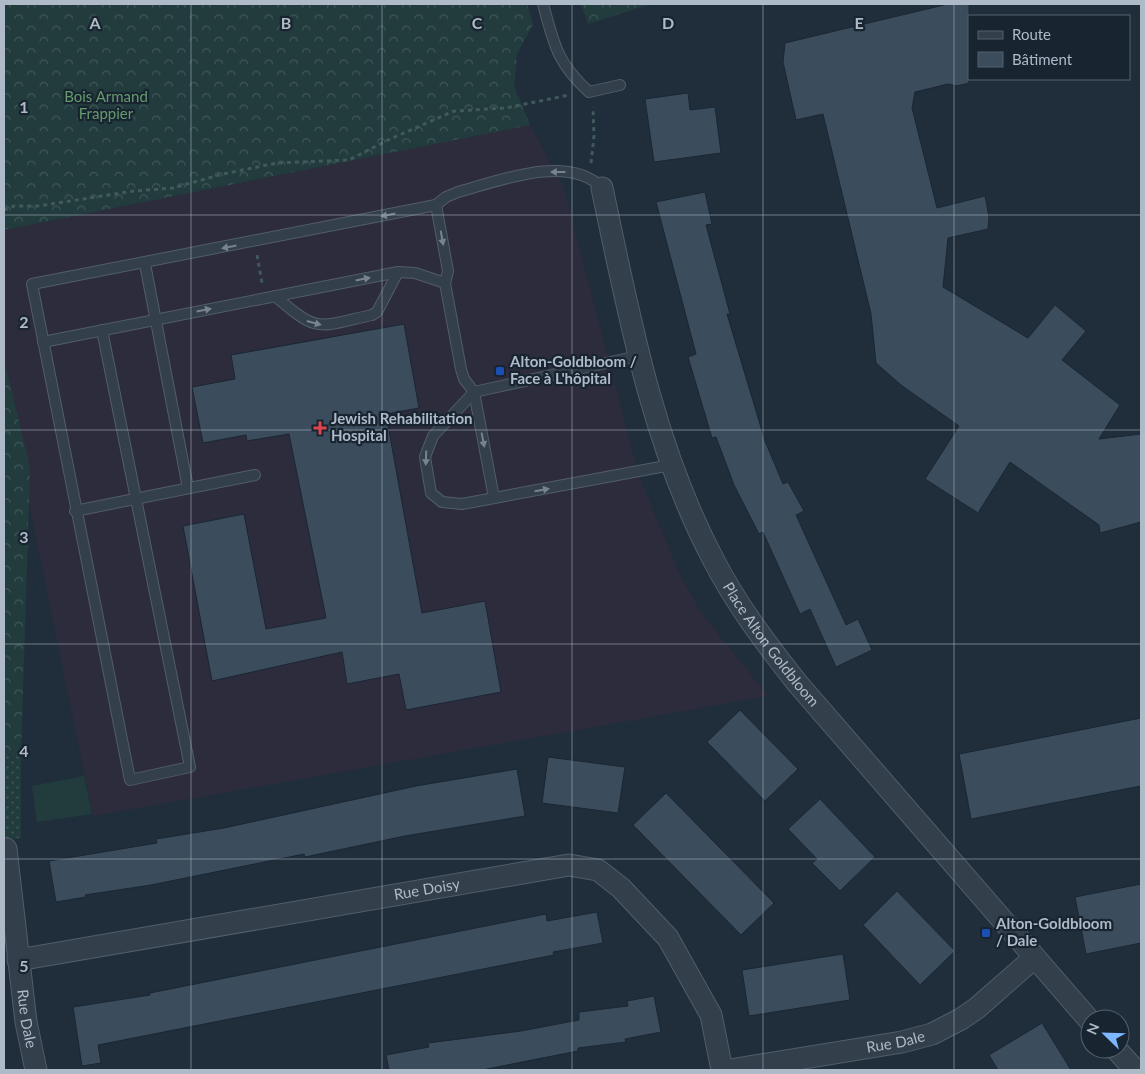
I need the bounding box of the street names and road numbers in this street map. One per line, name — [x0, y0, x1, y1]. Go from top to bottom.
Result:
street label: Place Alton Goldbloom — [720, 578, 823, 710]
street label: Rue Doisy — [392, 874, 461, 903]
street label: Rue Dale — [14, 988, 41, 1050]
street label: Rue Dale — [865, 1026, 927, 1056]

